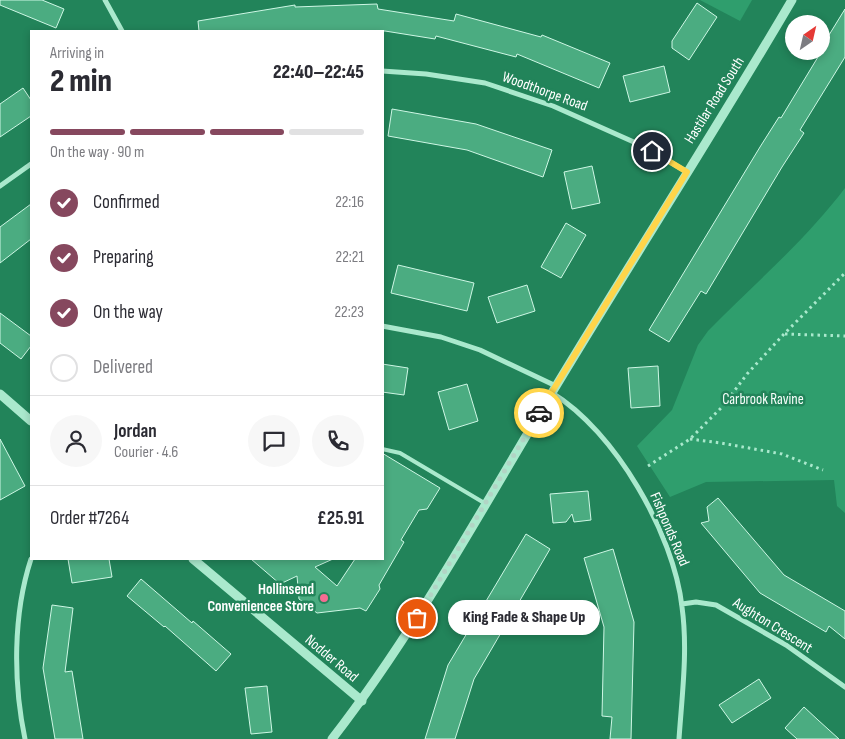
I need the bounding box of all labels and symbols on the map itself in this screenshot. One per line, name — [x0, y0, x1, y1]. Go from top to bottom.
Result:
north arrow — [785, 15, 830, 60]
street label: Hastilar Road South — [680, 53, 749, 147]
street label: Woodthorpe Road — [500, 67, 590, 116]
pin — [631, 130, 673, 172]
courier — [514, 388, 564, 438]
park label: Carbrook Ravine — [722, 390, 804, 409]
street label: Fishponds Road — [645, 489, 694, 569]
place label: Hollinsend Conveniencee Store — [207, 580, 314, 616]
marker: Hollinsend Conveniencee Store — [318, 592, 330, 604]
street label: Aughton Crescent — [728, 593, 816, 658]
pin — [396, 597, 438, 639]
callout: King Fade & Shape Up — [447, 600, 600, 636]
street label: Nodder Road — [301, 631, 362, 686]

